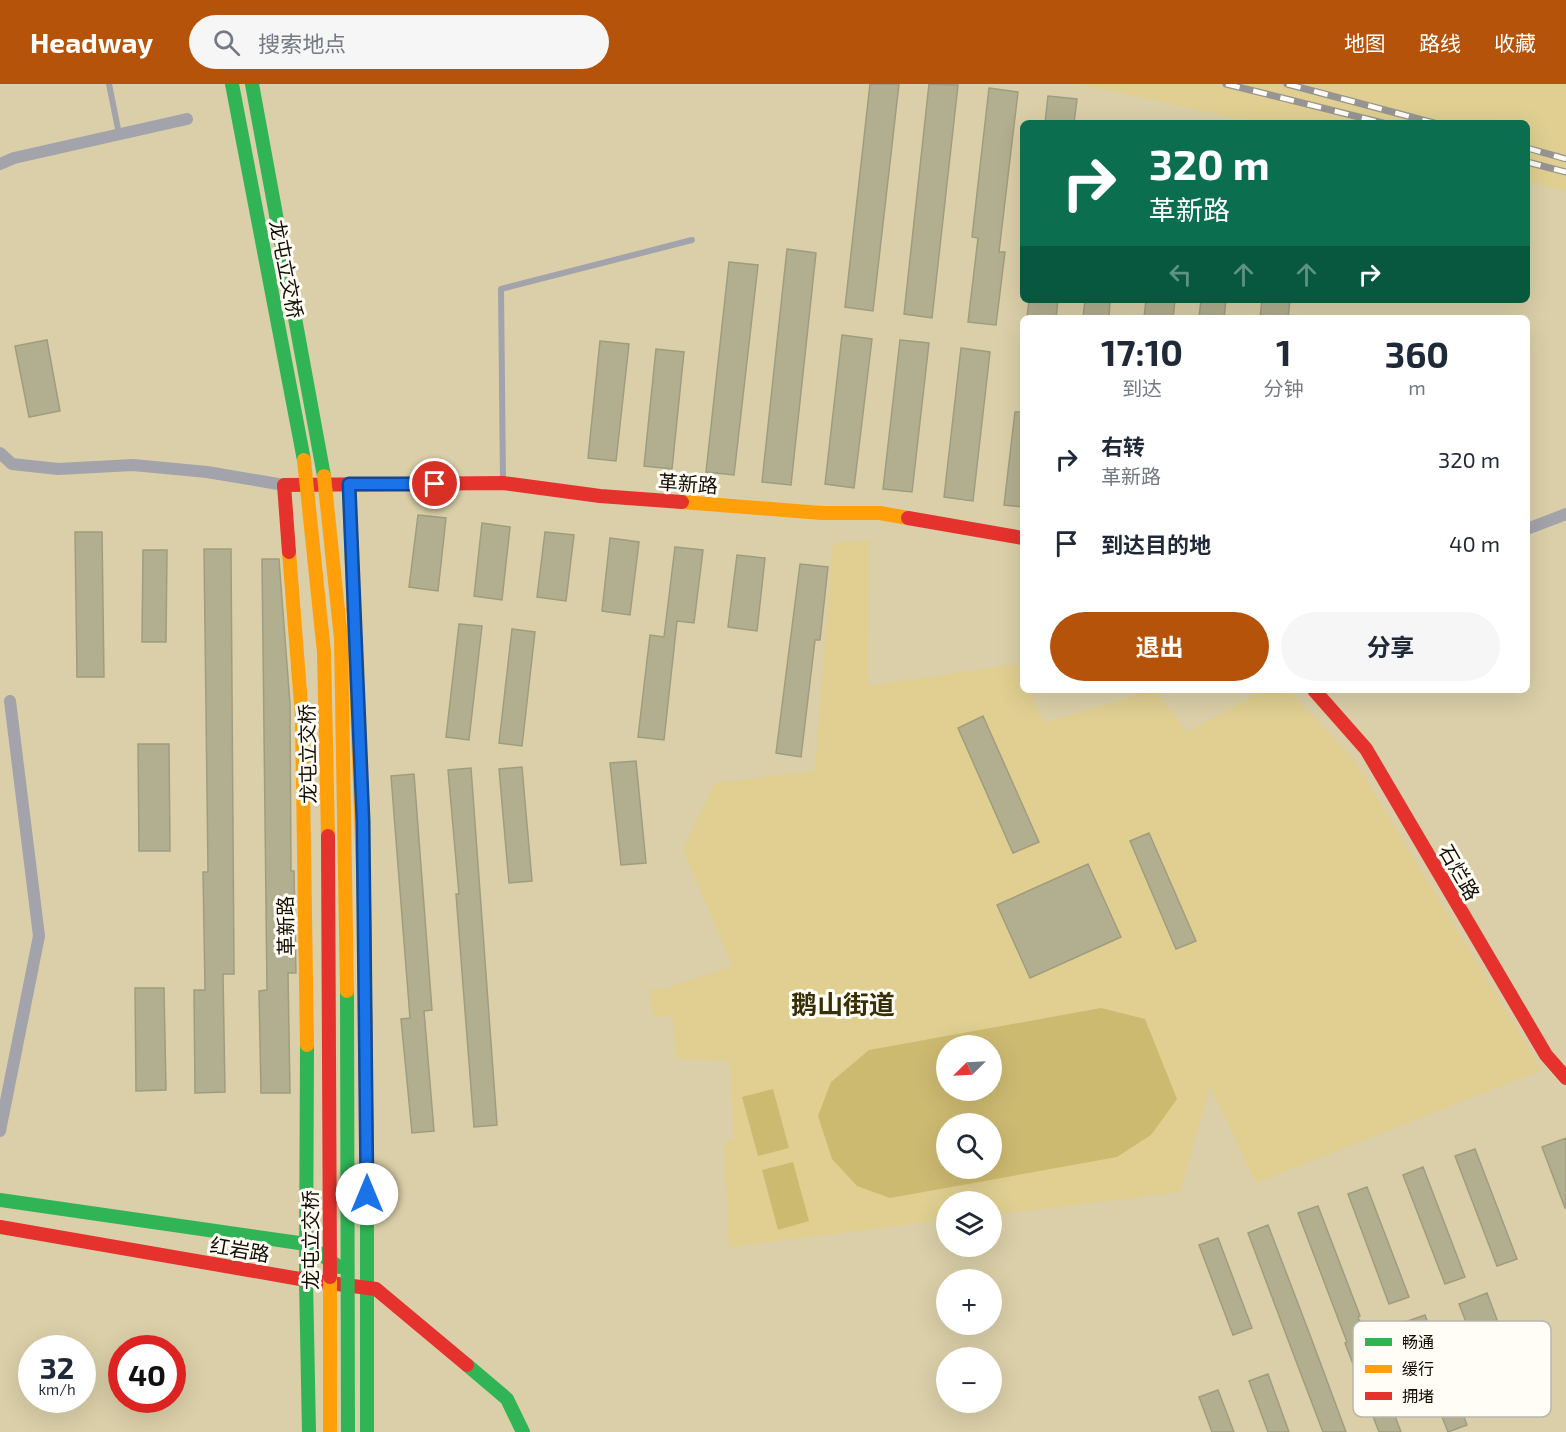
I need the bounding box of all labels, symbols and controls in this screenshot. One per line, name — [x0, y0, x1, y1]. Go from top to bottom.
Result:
search box — [189, 15, 609, 69]
text: Headway — [30, 25, 153, 59]
icon: search — [210, 26, 243, 59]
text: 搜索地点 — [258, 30, 346, 56]
text: 地图 — [1344, 30, 1386, 55]
text: 路线 — [1419, 30, 1461, 55]
text: 收藏 — [1494, 30, 1536, 55]
text: 320 m — [1149, 138, 1270, 188]
icon: right — [1050, 144, 1128, 222]
text: 革新路 — [1149, 193, 1230, 225]
street label: 龙屯立交桥 — [266, 218, 308, 320]
icon: left — [1164, 258, 1197, 291]
icon: ahead — [1227, 258, 1260, 291]
icon: ahead — [1290, 258, 1323, 291]
icon: right — [1353, 258, 1386, 291]
text: 17:10 — [1101, 330, 1183, 373]
text: 1 — [1276, 330, 1292, 373]
text: 360 — [1385, 332, 1449, 375]
text: m — [1408, 375, 1426, 399]
text: 到达 — [1122, 376, 1162, 400]
text: 分钟 — [1264, 376, 1304, 400]
text: 右转 — [1101, 433, 1145, 459]
icon: right — [1050, 443, 1083, 476]
text: 320 m — [1438, 446, 1500, 472]
pin — [409, 458, 460, 509]
text: 革新路 — [1101, 464, 1161, 488]
icon: arrive — [418, 467, 451, 500]
street label: 革新路 — [657, 469, 719, 497]
icon: arrive — [1050, 527, 1083, 560]
text: 40 m — [1449, 530, 1500, 556]
text: 到达目的地 — [1101, 531, 1211, 557]
button: 退出 — [1050, 612, 1269, 681]
button: 分享 — [1281, 612, 1500, 681]
street label: 龙屯立交桥 — [294, 704, 320, 804]
street label: 石烂路 — [1435, 840, 1485, 904]
street label: 革新路 — [272, 896, 298, 956]
district label: 鹅山街道 — [791, 988, 895, 1019]
north arrow — [936, 1035, 1002, 1101]
map controls — [936, 1035, 1002, 1413]
button: search — [936, 1113, 1002, 1179]
position arrow — [335, 1162, 399, 1226]
street label: 龙屯立交桥 — [298, 1190, 322, 1290]
button: layers — [936, 1191, 1002, 1257]
street label: 红岩路 — [208, 1232, 272, 1266]
button: + — [936, 1269, 1002, 1335]
legend — [1353, 1321, 1551, 1417]
text: 畅通 — [1402, 1332, 1434, 1351]
speed limit sign: 40 — [108, 1335, 186, 1413]
button: − — [936, 1347, 1002, 1413]
text: 32 — [40, 1349, 74, 1385]
text: 缓行 — [1402, 1359, 1434, 1378]
text: km/h — [38, 1380, 76, 1398]
text: 拥堵 — [1402, 1386, 1434, 1405]

